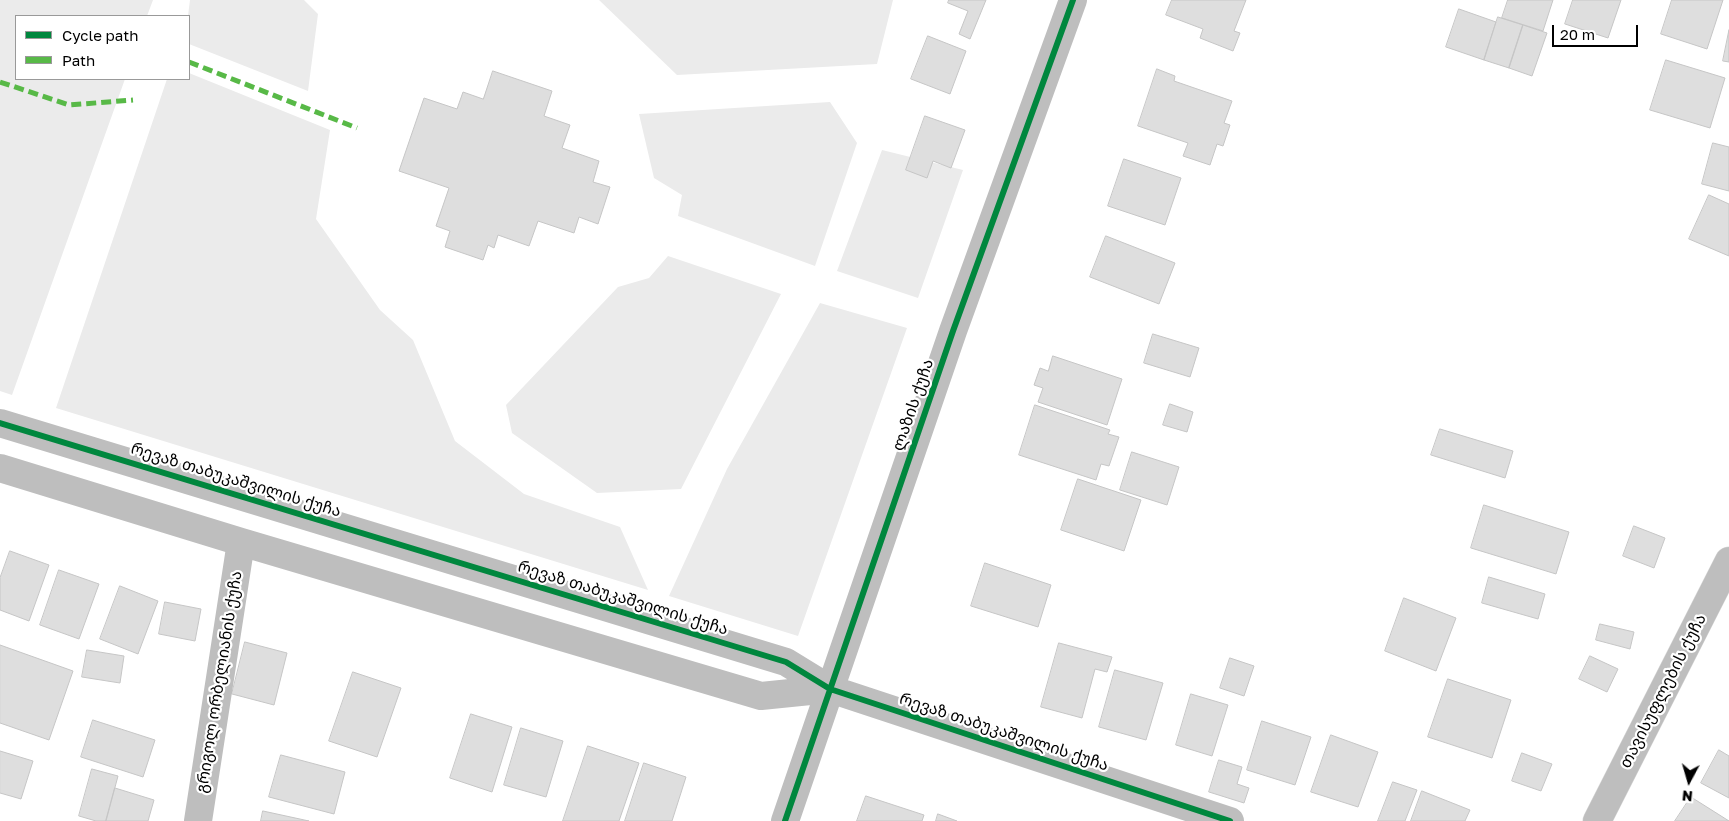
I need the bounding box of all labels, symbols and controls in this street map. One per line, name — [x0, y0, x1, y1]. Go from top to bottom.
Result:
legend — [15, 15, 190, 80]
scale bar — [1554, 15, 1640, 47]
text: 20 m — [1560, 25, 1595, 43]
text: Cycle path — [62, 26, 138, 44]
text: Path — [62, 51, 95, 69]
street label: ლაზის ქუჩა — [888, 356, 938, 454]
street label: რევაზ თაბუკაშვილის ქუჩა — [129, 439, 343, 521]
street label: რევაზ თაბუკაშვილის ქუჩა — [516, 557, 730, 639]
street label: გრიგოლ ორბელიანის ქუჩა — [192, 570, 246, 794]
street label: თავისუფლების ქუჩა — [1616, 611, 1710, 771]
street label: რევაზ თაბუკაშვილის ქუჩა — [897, 689, 1111, 775]
north arrow — [1664, 756, 1714, 806]
text: N — [1681, 787, 1694, 805]

